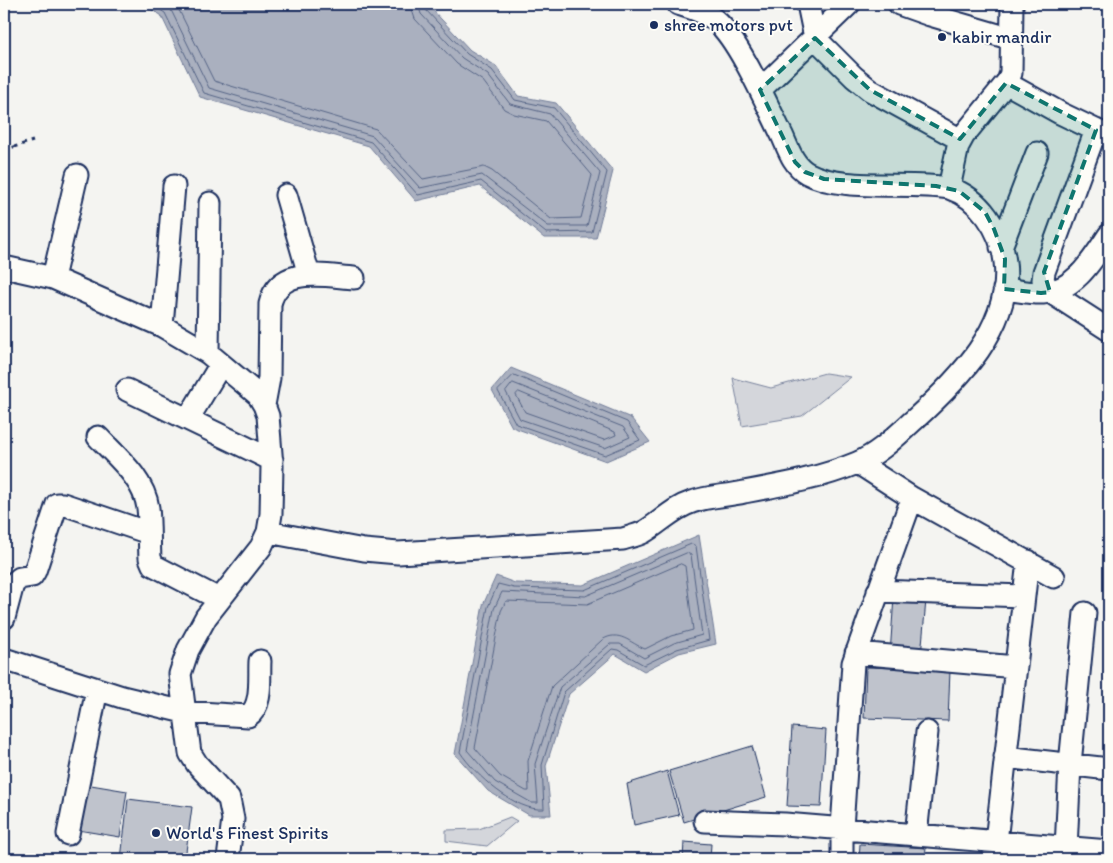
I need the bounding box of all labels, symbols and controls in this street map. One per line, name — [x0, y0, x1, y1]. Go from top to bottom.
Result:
place label: shree motors pvt — [664, 14, 793, 36]
marker: shree motors pvt — [648, 19, 660, 31]
place label: kabir mandir — [952, 26, 1052, 48]
marker: kabir mandir — [936, 31, 948, 43]
place label: World's Finest Spirits — [166, 822, 328, 844]
marker: World's Finest Spirits — [150, 827, 162, 839]

